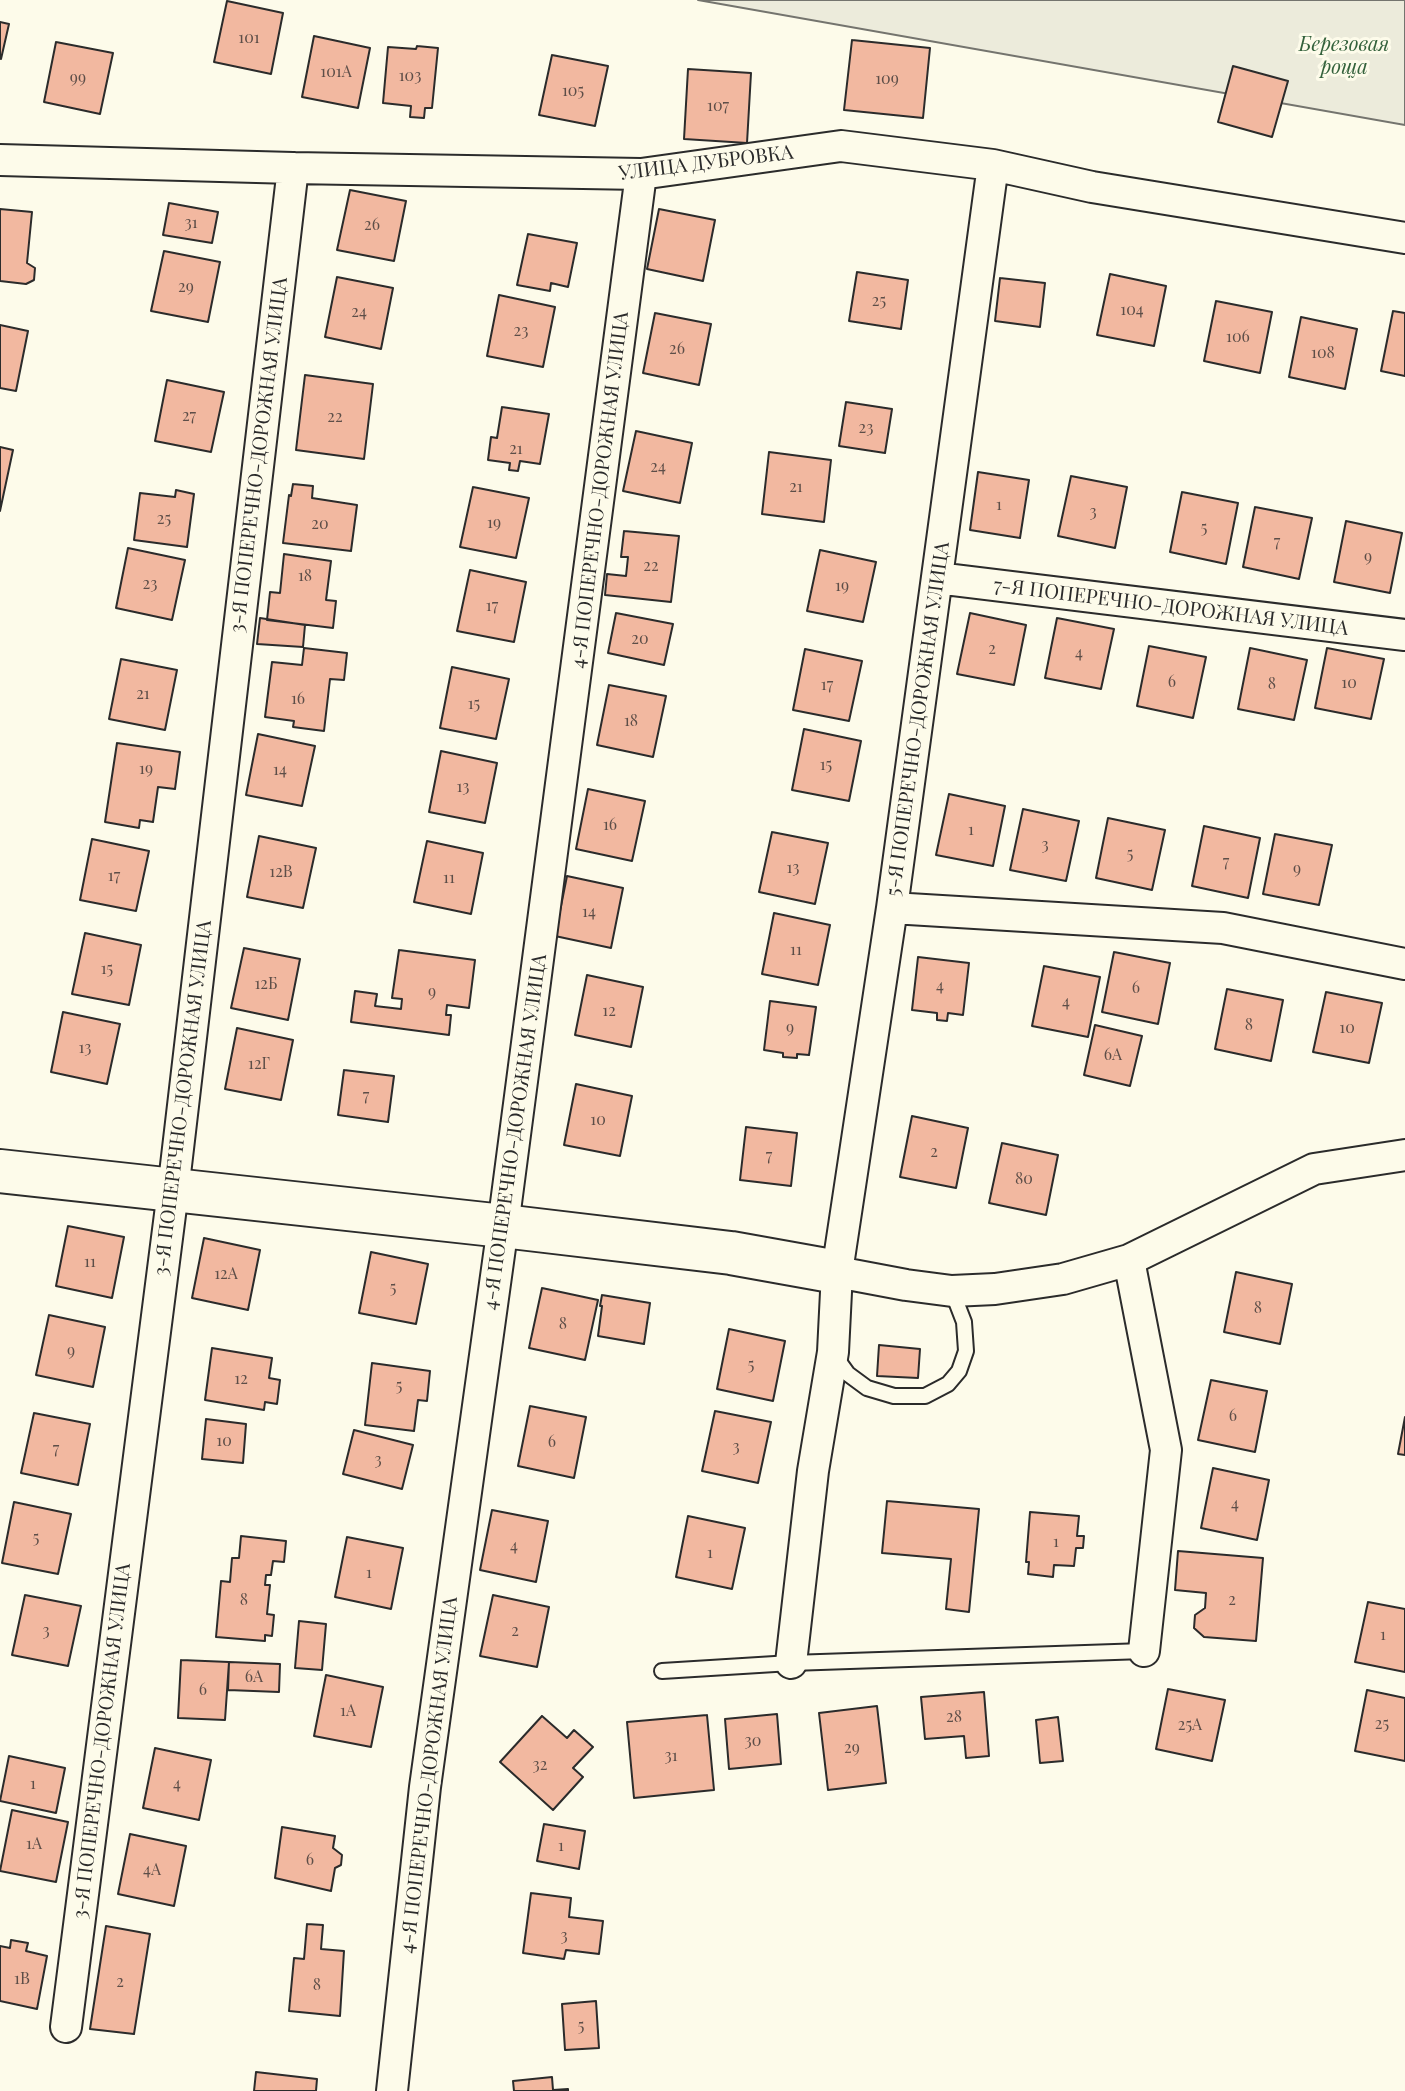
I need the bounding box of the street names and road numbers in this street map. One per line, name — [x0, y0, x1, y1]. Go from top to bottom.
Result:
street label: УЛИЦА ДУБРОВКА — [617, 140, 795, 186]
street label: 3-Я ПОПЕРЕЧНО-ДОРОЖНАЯ УЛИЦА — [225, 276, 293, 634]
street label: 4-Я ПОПЕРЕЧНО-ДОРОЖНАЯ УЛИЦА — [566, 310, 634, 670]
street label: 5-Я ПОПЕРЕЧНО-ДОРОЖНАЯ УЛИЦА — [881, 540, 955, 898]
street label: 7-Я ПОПЕРЕЧНО-ДОРОЖНАЯ УЛИЦА — [992, 573, 1350, 641]
street label: 3-Я ПОПЕРЕЧНО-ДОРОЖНАЯ УЛИЦА — [149, 919, 217, 1277]
street label: 4-Я ПОПЕРЕЧНО-ДОРОЖНАЯ УЛИЦА — [478, 952, 552, 1312]
street label: 3-Я ПОПЕРЕЧНО-ДОРОЖНАЯ УЛИЦА — [68, 1562, 136, 1920]
street label: 4-Я ПОПЕРЕЧНО-ДОРОЖНАЯ УЛИЦА — [395, 1595, 463, 1955]

